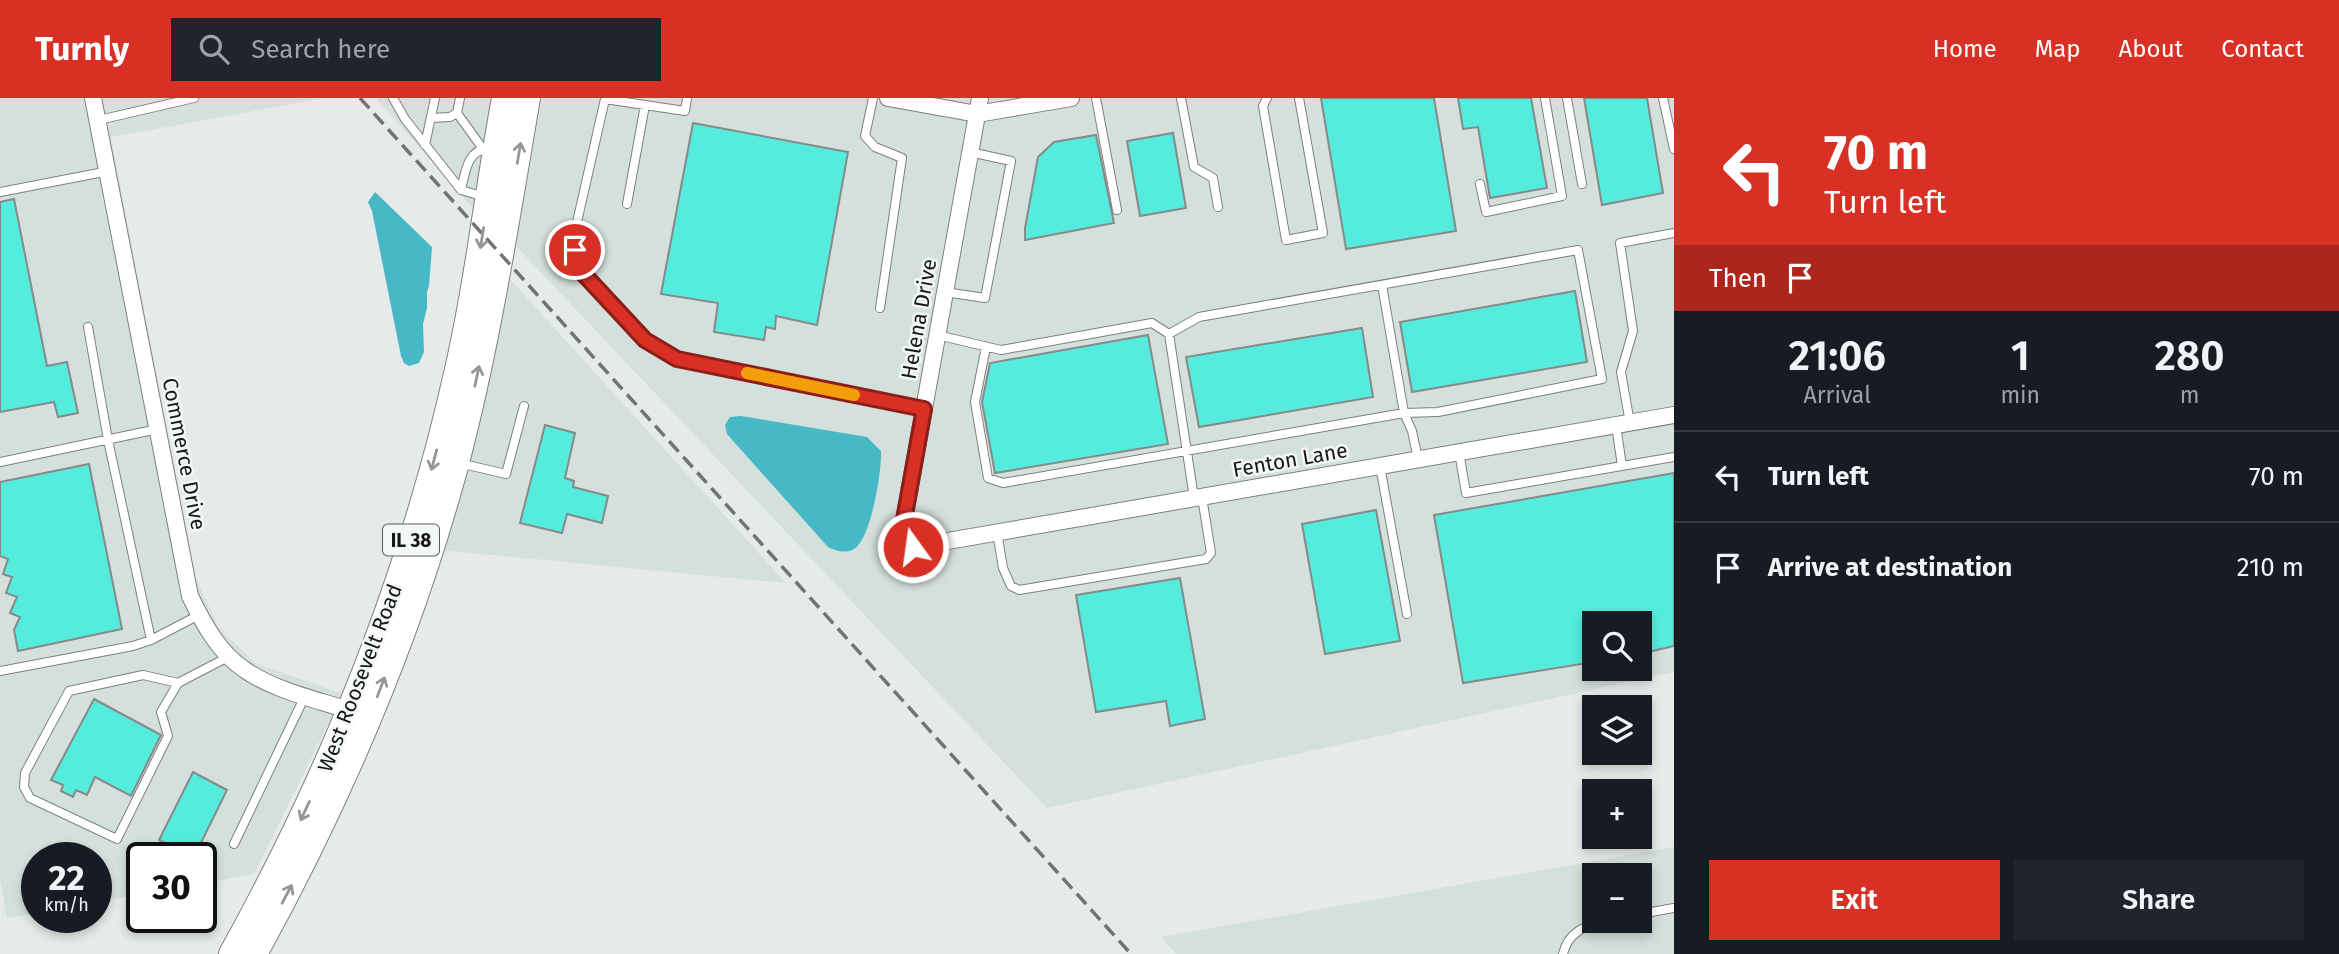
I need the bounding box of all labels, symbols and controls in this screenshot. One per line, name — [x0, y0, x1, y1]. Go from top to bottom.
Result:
search box — [171, 18, 661, 81]
text: Turnly — [35, 29, 129, 69]
icon: search — [195, 30, 233, 68]
text: Search here — [251, 34, 390, 65]
text: Home — [1933, 35, 1997, 63]
text: Map — [2035, 35, 2081, 63]
text: About — [2119, 35, 2183, 63]
text: Contact — [2221, 35, 2304, 63]
text: 70 m — [1824, 123, 1928, 182]
icon: left — [1709, 126, 1800, 217]
one-way arrow — [513, 142, 526, 164]
text: Turn left — [1824, 183, 1946, 221]
pin — [545, 220, 605, 280]
one-way arrow — [475, 226, 488, 249]
icon: arrive — [556, 231, 594, 269]
street label: Helena Drive — [896, 257, 942, 381]
icon: arrive — [1781, 259, 1819, 297]
text: Then — [1709, 263, 1767, 294]
text: 21:06 — [1788, 331, 1886, 381]
text: 1 — [2011, 331, 2030, 381]
text: 280 — [2155, 331, 2224, 381]
one-way arrow — [471, 365, 484, 388]
street label: Commerce Drive — [157, 376, 211, 532]
text: Arrival — [1804, 381, 1871, 409]
text: min — [2000, 381, 2040, 409]
text: m — [2180, 381, 2199, 409]
street label: Fenton Lane — [1231, 437, 1349, 483]
one-way arrow — [427, 449, 440, 471]
icon: left — [1709, 458, 1747, 496]
text: Turn left — [1768, 461, 1869, 492]
text: 70 m — [2249, 461, 2304, 492]
position arrow — [876, 510, 950, 584]
road number: IL 38 — [383, 524, 439, 556]
icon: arrive — [1709, 549, 1747, 587]
text: Arrive at destination — [1768, 552, 2012, 583]
text: 210 m — [2237, 552, 2304, 583]
street label: West Roosevelt Road — [312, 580, 408, 776]
map controls — [1582, 611, 1652, 933]
button: search — [1582, 611, 1652, 681]
one-way arrow — [376, 676, 388, 698]
button: layers — [1582, 695, 1652, 765]
button: + — [1582, 779, 1652, 849]
one-way arrow — [298, 800, 311, 821]
speed limit sign: 30 — [126, 842, 217, 933]
text: 22 — [48, 857, 85, 899]
button: Exit — [1709, 860, 2000, 940]
button: Share — [2014, 860, 2304, 940]
button: − — [1582, 863, 1652, 933]
one-way arrow — [281, 884, 295, 905]
text: km/h — [44, 894, 89, 916]

